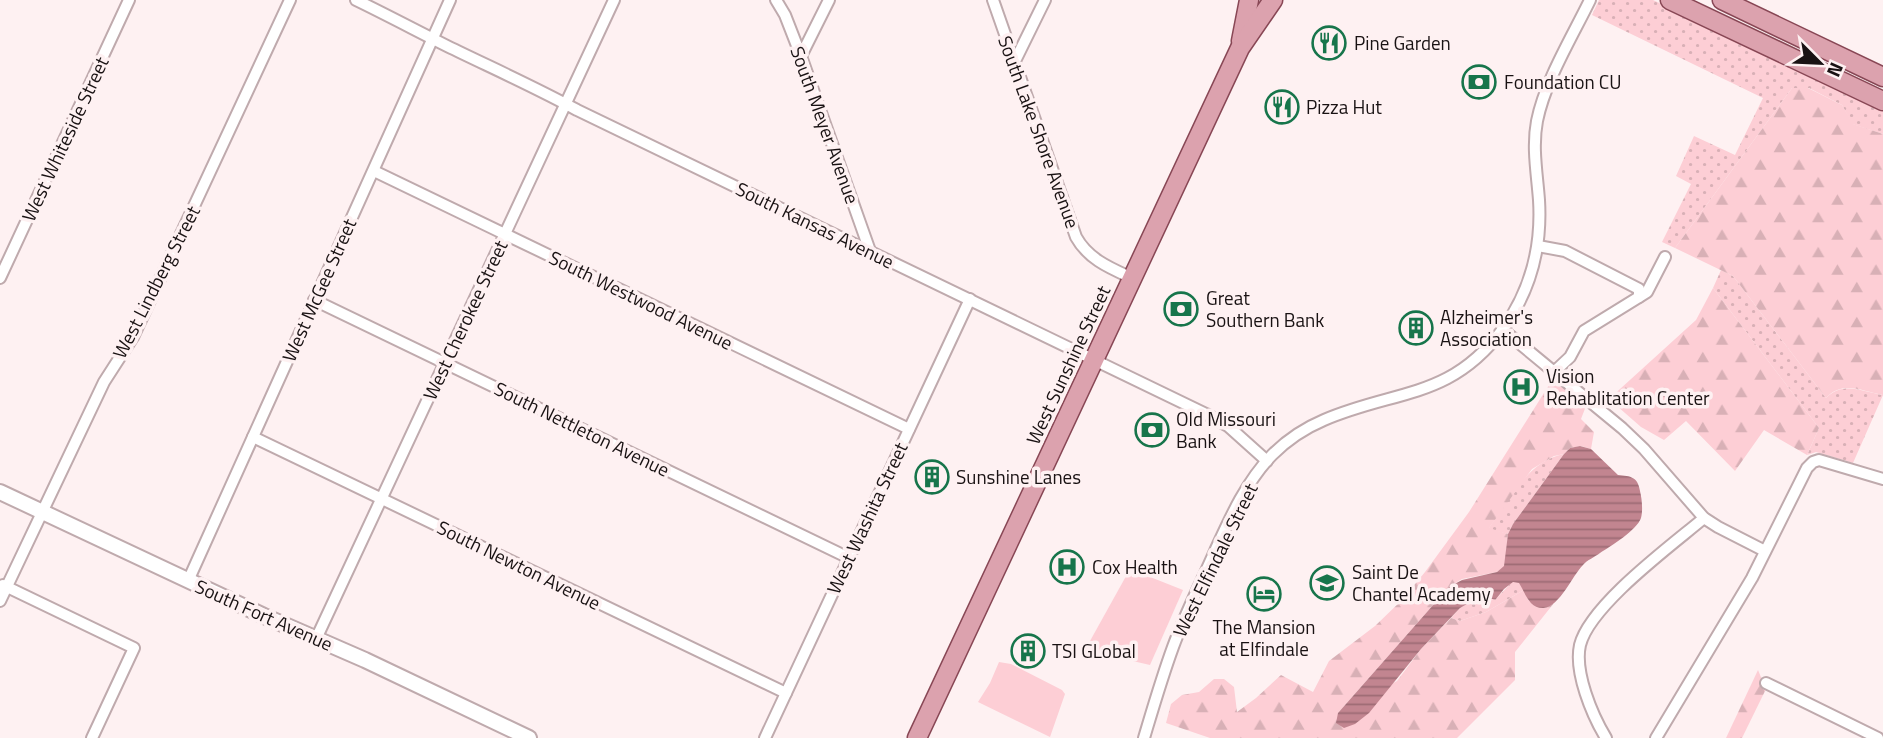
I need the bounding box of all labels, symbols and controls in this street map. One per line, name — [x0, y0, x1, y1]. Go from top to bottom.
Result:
restaurant icon: Pine Garden — [1310, 24, 1348, 62]
place label: Pine Garden — [1354, 28, 1451, 57]
north arrow — [1785, 28, 1855, 98]
street label: South Lake Shore Avenue — [991, 32, 1088, 232]
street label: South Meyer Avenue — [784, 42, 867, 208]
street label: West Whiteside Street — [14, 51, 116, 226]
text: N — [1820, 58, 1852, 82]
bank icon: Foundation CU — [1460, 63, 1498, 101]
place label: Foundation CU — [1504, 67, 1621, 96]
restaurant icon: Pizza Hut — [1263, 88, 1301, 126]
place label: Pizza Hut — [1306, 92, 1382, 121]
street label: South Kansas Avenue — [731, 174, 899, 275]
street label: West Lindberg Street — [104, 200, 207, 363]
street label: West McGee Street — [274, 213, 363, 366]
street label: West Cherokee Street — [415, 235, 514, 405]
street label: South Westwood Avenue — [544, 242, 738, 357]
street label: West Sunshine Street — [1018, 280, 1117, 449]
place label: Great Southern Bank — [1206, 283, 1324, 334]
bank icon: Great Southern Bank — [1162, 290, 1200, 328]
place label: Alzheimer's Association — [1440, 302, 1533, 353]
building icon: Alzheimer's Association — [1397, 309, 1435, 347]
place label: Vision Rehablitation Center — [1546, 361, 1710, 412]
hospital icon: Vision Rehablitation Center — [1502, 368, 1540, 406]
street label: South Nettleton Avenue — [490, 374, 675, 484]
place label: Old Missouri Bank — [1176, 404, 1276, 455]
bank icon: Old Missouri Bank — [1133, 411, 1171, 449]
street label: West Washita Street — [819, 437, 915, 598]
building icon: Sunshine Lanes — [913, 458, 951, 496]
place label: Sunshine Lanes — [956, 462, 1081, 491]
street label: West Elfindale Street — [1165, 478, 1265, 642]
street label: South Newton Avenue — [433, 512, 606, 617]
hospital icon: Cox Health — [1048, 548, 1086, 586]
place label: Cox Health — [1092, 552, 1178, 581]
place label: Saint De Chantel Academy — [1352, 557, 1491, 608]
school or university icon: Saint De Chantel Academy — [1308, 564, 1346, 602]
street label: South Fort Avenue — [191, 571, 338, 658]
hotel icon: The Mansion at Elfindale — [1245, 575, 1283, 613]
place label: The Mansion at Elfindale — [1213, 612, 1315, 663]
building icon: TSI GLobal — [1009, 632, 1047, 670]
place label: TSI GLobal — [1052, 636, 1136, 665]

